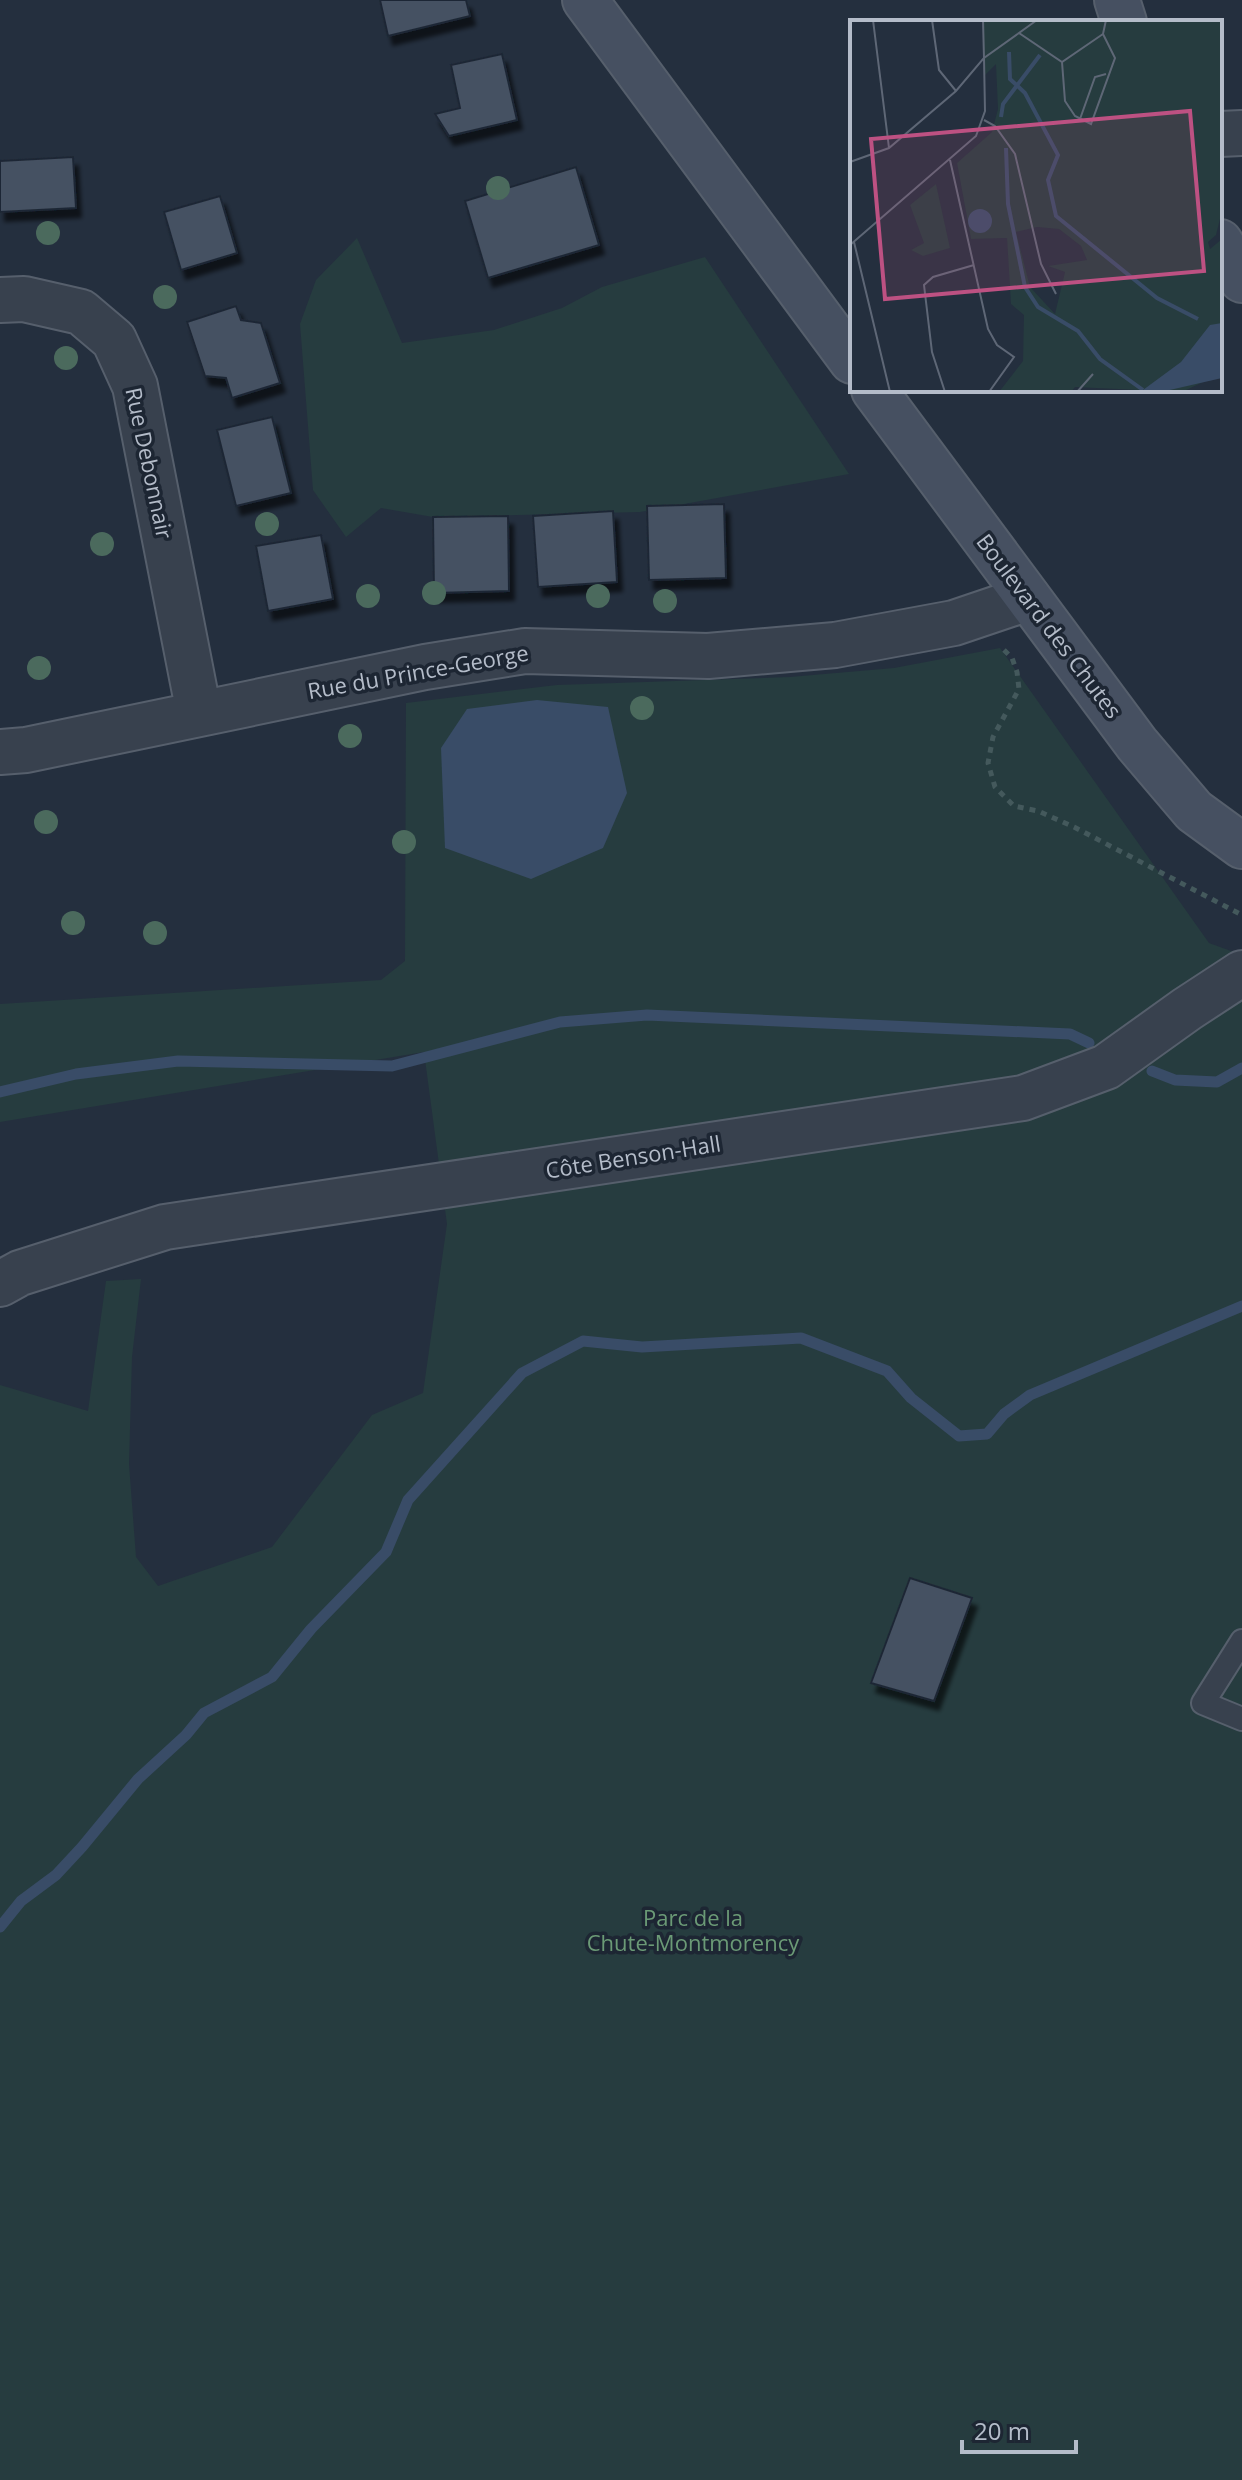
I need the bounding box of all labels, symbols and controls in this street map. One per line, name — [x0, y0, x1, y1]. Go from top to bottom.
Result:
inset map — [850, 20, 1222, 392]
street label: Rue Debonnair — [119, 384, 181, 541]
street label: Boulevard des Chutes — [970, 527, 1129, 724]
street label: Rue du Prince-George — [305, 637, 531, 705]
street label: Côte Benson-Hall — [543, 1127, 723, 1185]
park label: Parc de la Chute-Montmorency — [587, 1902, 800, 1957]
scale bar — [962, 2404, 1076, 2454]
text: 20 m — [974, 2414, 1030, 2447]

